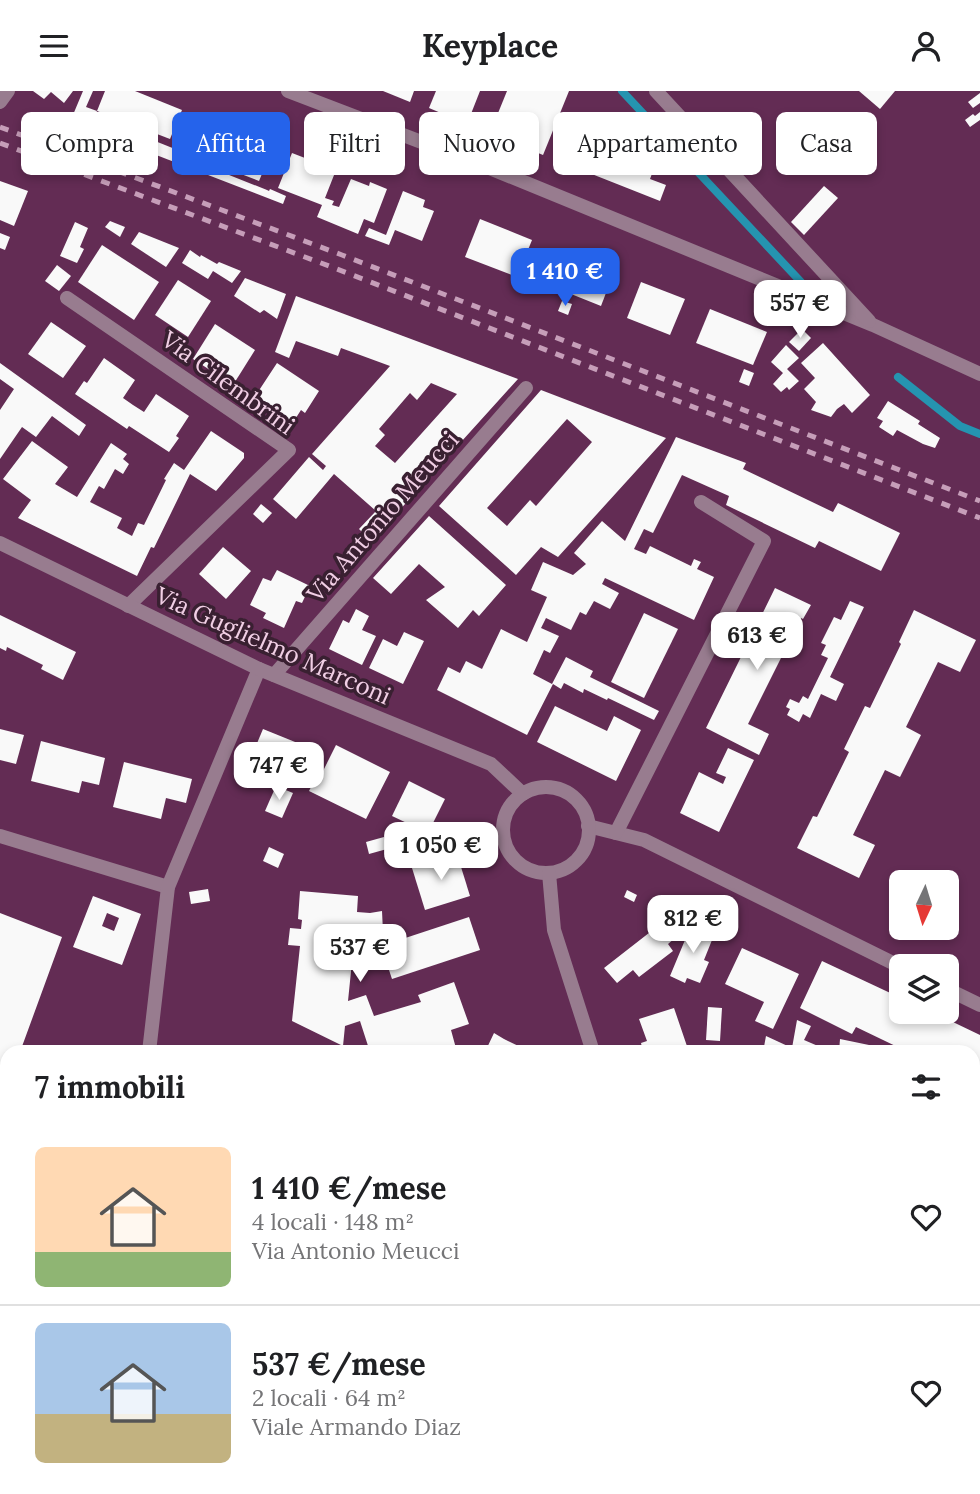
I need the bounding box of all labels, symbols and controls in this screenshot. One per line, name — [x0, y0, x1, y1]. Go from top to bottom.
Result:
text: Keyplace — [422, 25, 558, 66]
icon: menu — [35, 27, 73, 65]
icon: person — [907, 27, 945, 65]
chip: Compra — [21, 112, 158, 175]
chip: Affitta — [172, 112, 290, 175]
chip: Filtri — [304, 112, 405, 175]
chip: Nuovo — [419, 112, 539, 175]
chip: Appartamento — [553, 112, 762, 175]
chip: Casa — [776, 112, 877, 175]
pin: 1 410 € — [500, 249, 630, 308]
text: 1 410 € — [527, 256, 603, 285]
pin: 557 € — [751, 281, 849, 340]
text: 557 € — [770, 288, 830, 317]
street label: Via Cilembrini — [155, 323, 301, 441]
street label: Via Antonio Meucci — [299, 425, 465, 609]
street label: Via Guglielmo Marconi — [150, 579, 396, 711]
pin: 613 € — [708, 613, 806, 672]
text: 613 € — [727, 620, 787, 649]
pin: 747 € — [230, 743, 328, 802]
text: 747 € — [250, 750, 308, 779]
pin: 1 050 € — [376, 823, 506, 882]
text: 1 050 € — [400, 830, 482, 859]
north arrow — [889, 870, 959, 940]
map controls — [889, 870, 959, 1024]
pin: 812 € — [644, 895, 742, 955]
text: 812 € — [663, 903, 723, 932]
pin: 537 € — [311, 925, 409, 984]
text: 537 € — [330, 932, 390, 961]
button: layers — [889, 954, 959, 1024]
text: 7 immobili — [35, 1068, 185, 1106]
icon: filters — [907, 1068, 945, 1106]
text: 1 410 €/mese — [252, 1169, 446, 1207]
icon: home — [91, 1175, 175, 1259]
icon: heart — [907, 1198, 945, 1236]
text: 4 locali · 148 m² — [252, 1207, 414, 1236]
text: Via Antonio Meucci — [252, 1236, 459, 1265]
text: 537 €/mese — [252, 1345, 426, 1383]
icon: home — [91, 1351, 175, 1435]
icon: heart — [907, 1374, 945, 1412]
text: 2 locali · 64 m² — [252, 1383, 406, 1412]
text: Viale Armando Diaz — [252, 1412, 461, 1441]

